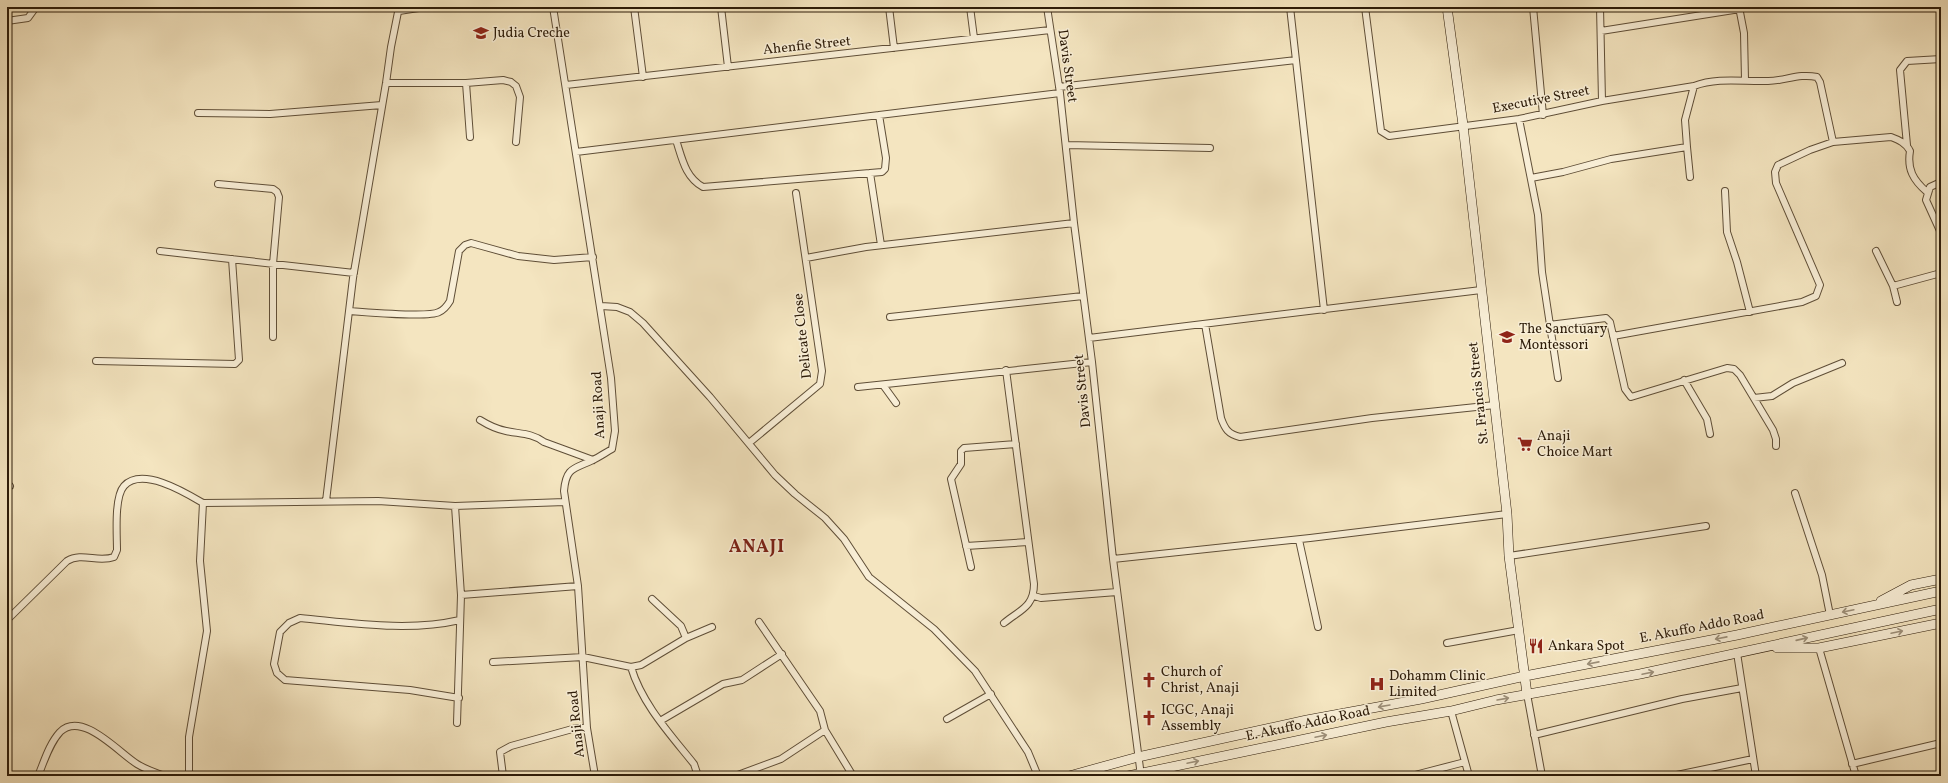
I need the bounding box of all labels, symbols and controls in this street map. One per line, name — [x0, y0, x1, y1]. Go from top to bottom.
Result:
school or university icon: Judia Creche — [472, 24, 490, 42]
place label: Judia Creche — [493, 24, 570, 43]
street label: Davis Street — [1052, 28, 1082, 104]
street label: Ahenfie Street — [762, 32, 852, 60]
street label: Executive Street — [1491, 81, 1591, 119]
street label: Delicate Close — [789, 292, 817, 380]
place label: The Sanctuary Montessori — [1519, 320, 1608, 355]
school or university icon: The Sanctuary Montessori — [1498, 328, 1516, 346]
street label: St. Francis Street — [1464, 341, 1494, 445]
street label: Davis Street — [1070, 353, 1096, 429]
street label: Anaji Road — [588, 371, 610, 439]
place label: Anaji Choice Mart — [1537, 427, 1613, 462]
supermarket icon: Anaji Choice Mart — [1516, 435, 1534, 453]
district label: ANAJI — [729, 535, 785, 560]
street label: E. Akuffo Addo Road — [1638, 606, 1766, 648]
one-way arrow — [1842, 608, 1855, 616]
one-way arrow — [1890, 628, 1903, 636]
one-way arrow — [1715, 634, 1728, 642]
one-way arrow — [1795, 635, 1808, 642]
restaurant icon: Ankara Spot — [1527, 637, 1545, 655]
place label: Ankara Spot — [1548, 637, 1625, 656]
one-way arrow — [1587, 659, 1600, 667]
place label: Church of Christ, Anaji — [1161, 663, 1239, 698]
place label: Dohamm Clinic Limited — [1389, 667, 1486, 702]
one-way arrow — [1641, 668, 1654, 676]
church icon: Church of Christ, Anaji — [1140, 671, 1158, 689]
hospital icon: Dohamm Clinic Limited — [1368, 675, 1386, 693]
street label: Anaji Road — [564, 689, 590, 759]
one-way arrow — [1496, 695, 1509, 703]
place label: ICGC, Anaji Assembly — [1161, 701, 1234, 736]
street label: E. Akuffo Addo Road — [1244, 702, 1372, 746]
one-way arrow — [1378, 702, 1391, 710]
church icon: ICGC, Anaji Assembly — [1140, 709, 1158, 727]
one-way arrow — [1314, 731, 1327, 739]
one-way arrow — [1187, 757, 1200, 765]

